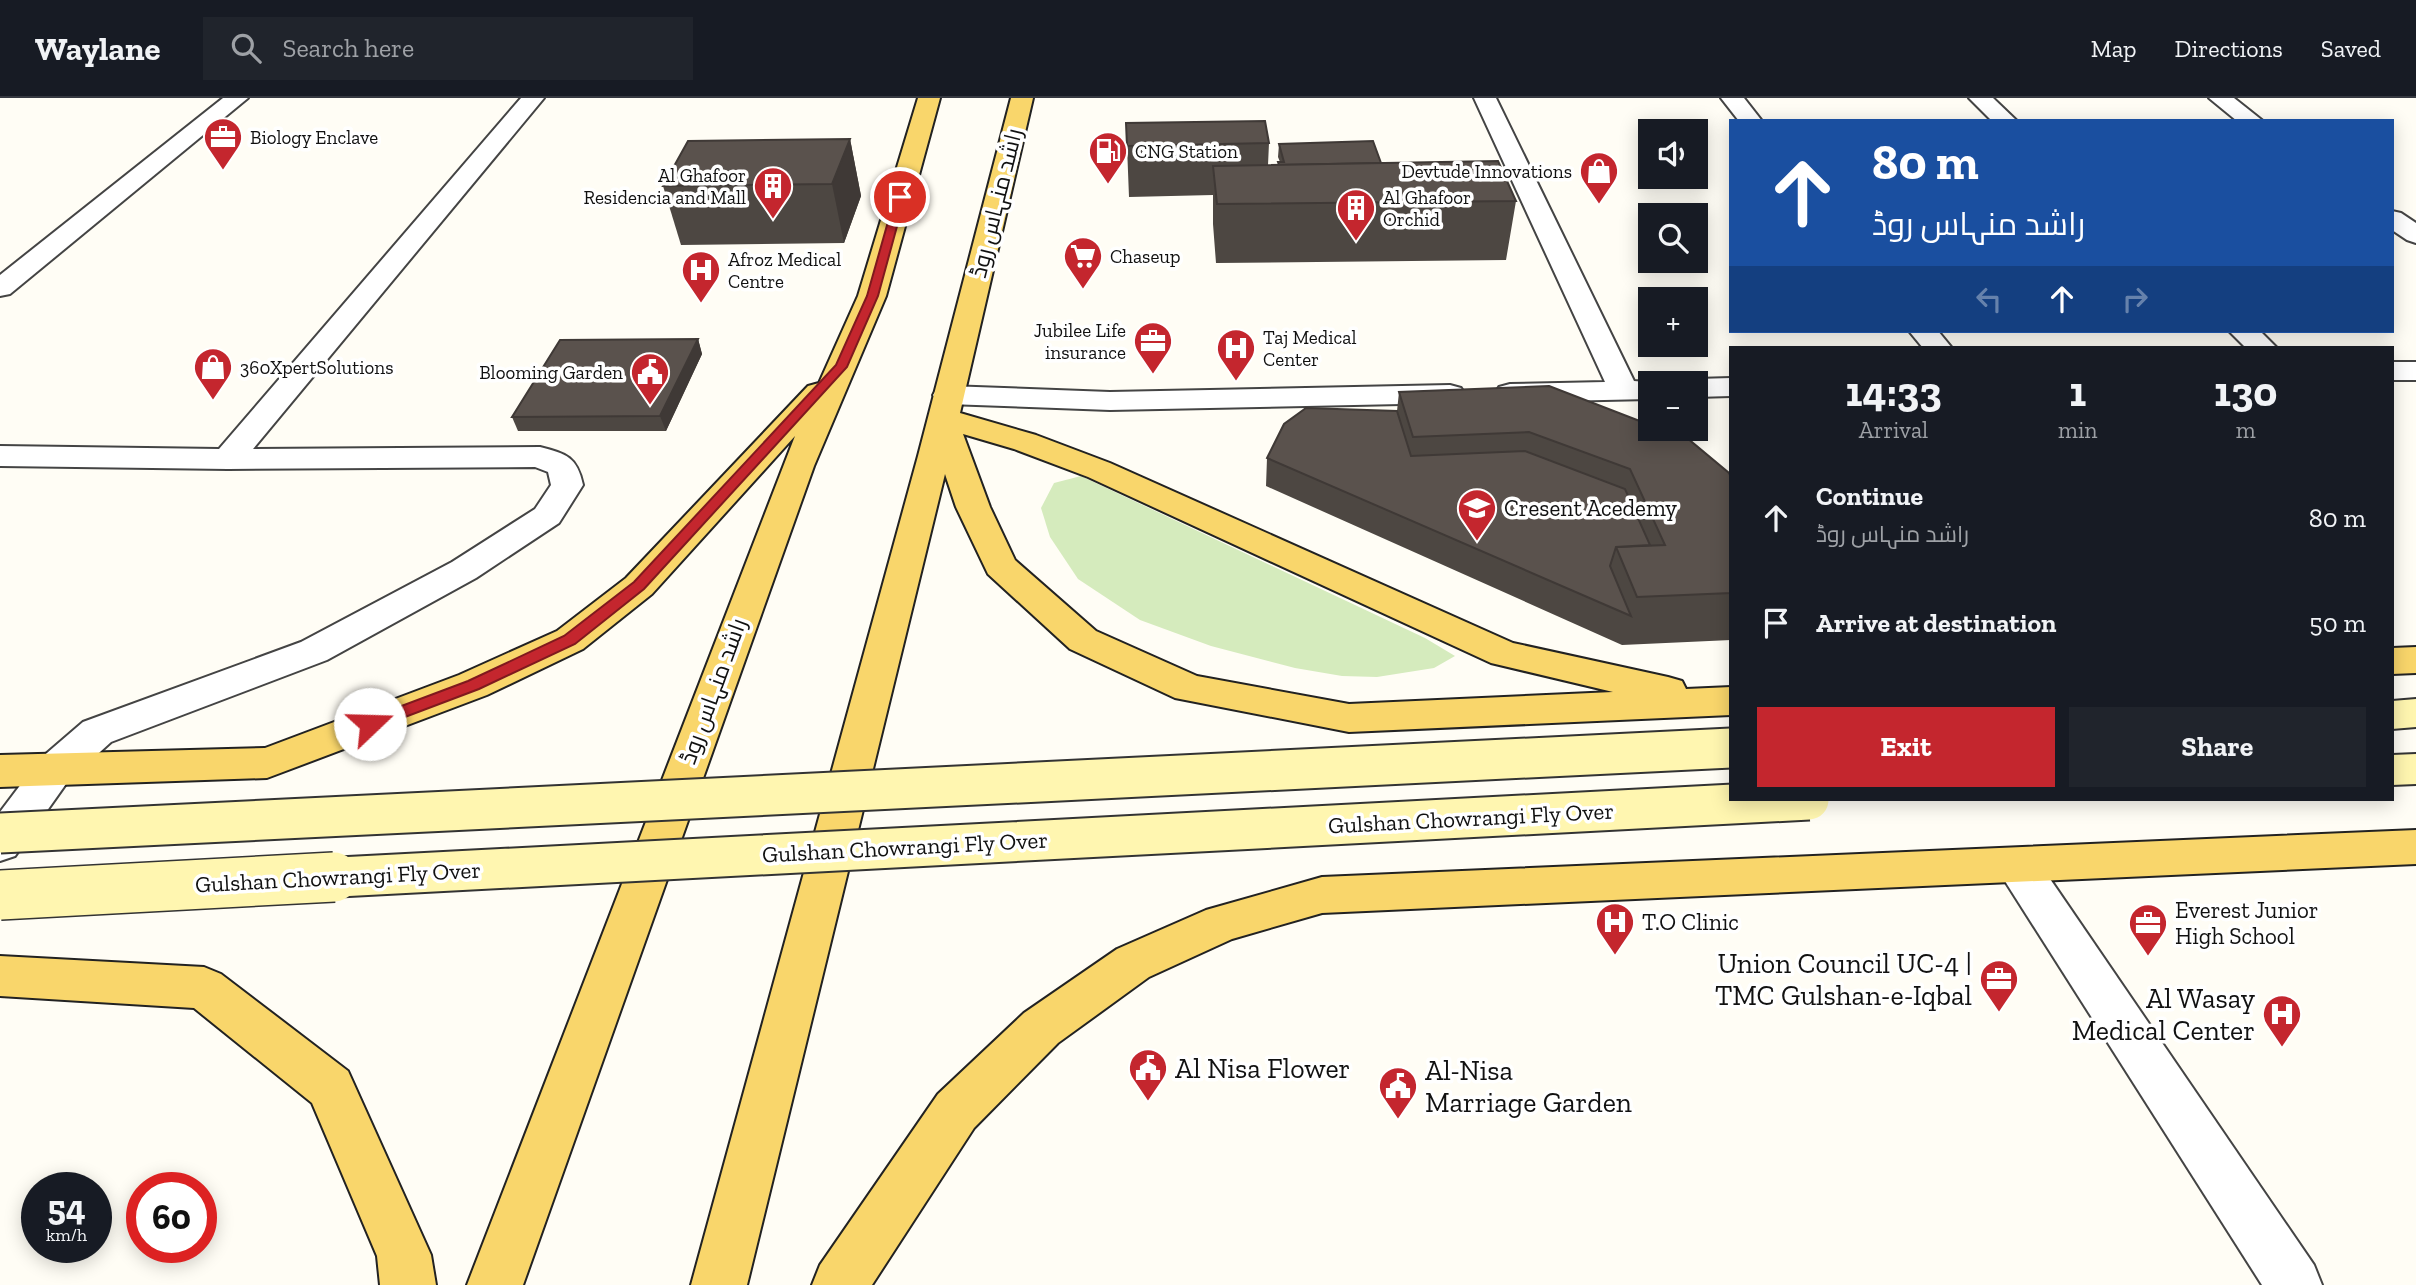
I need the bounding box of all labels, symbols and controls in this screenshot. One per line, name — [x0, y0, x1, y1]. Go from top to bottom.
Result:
search box — [203, 17, 693, 80]
text: Waylane — [35, 29, 161, 68]
icon: search — [227, 29, 265, 67]
text: Search here — [283, 32, 414, 64]
text: Map — [2091, 34, 2137, 63]
text: Directions — [2175, 34, 2283, 63]
text: Saved — [2321, 34, 2381, 63]
office icon: Biology Enclave — [202, 116, 244, 171]
map controls — [1638, 119, 1708, 441]
button: sound — [1638, 119, 1708, 189]
street label: راشد منہاس روڈ — [964, 125, 1029, 281]
place label: Biology Enclave — [250, 126, 378, 149]
fuel station icon: CNG Station — [1087, 130, 1129, 185]
text: 80 m — [1872, 133, 1979, 192]
place label: CNG Station — [1135, 140, 1238, 163]
icon: ahead — [1757, 147, 1848, 238]
shop icon: Devtude Innovations — [1578, 150, 1620, 205]
place label: Devtude Innovations — [1401, 160, 1572, 183]
place label: Al Ghafoor Residencia and Mall — [583, 164, 746, 209]
building icon: Al Ghafoor Residencia and Mall — [752, 165, 794, 220]
pin — [870, 167, 930, 227]
icon: arrive — [881, 178, 919, 216]
place label: Al Ghafoor Orchid — [1383, 186, 1471, 231]
building icon: Al Ghafoor Orchid — [1335, 187, 1377, 242]
button: search — [1638, 203, 1708, 273]
text: راشد منہاس روڈ — [1872, 205, 2085, 243]
supermarket icon: Chaseup — [1062, 235, 1104, 290]
place label: Chaseup — [1110, 245, 1180, 268]
place label: Afroz Medical Centre — [728, 248, 841, 293]
hospital icon: Afroz Medical Centre — [680, 249, 722, 304]
icon: left — [1970, 280, 2008, 318]
icon: ahead — [2043, 280, 2081, 318]
icon: right — [2116, 280, 2154, 318]
button: + — [1638, 287, 1708, 357]
place label: Jubilee Life insurance — [1034, 319, 1126, 364]
office icon: Jubilee Life insurance — [1132, 320, 1174, 375]
place label: Taj Medical Center — [1263, 326, 1357, 371]
hospital icon: Taj Medical Center — [1215, 327, 1257, 382]
shop icon: 360XpertSolutions — [192, 346, 234, 401]
public building icon: Blooming Garden — [629, 351, 671, 406]
place label: 360XpertSolutions — [240, 356, 394, 379]
place label: Blooming Garden — [479, 361, 623, 384]
text: 14:33 — [1845, 366, 1942, 417]
text: 1 — [2069, 366, 2086, 417]
text: 130 — [2214, 366, 2278, 417]
button: − — [1638, 371, 1708, 441]
text: Arrival — [1859, 416, 1928, 444]
text: min — [2058, 416, 2098, 444]
text: m — [2236, 416, 2256, 444]
text: Continue — [1816, 480, 1923, 512]
school or university icon: Cresent Acedemy — [1456, 487, 1498, 542]
place label: Cresent Acedemy — [1504, 494, 1677, 522]
icon: ahead — [1757, 499, 1795, 537]
text: 80 m — [2309, 502, 2366, 534]
text: راشد منہاس روڈ — [1816, 520, 1969, 548]
icon: arrive — [1757, 604, 1795, 642]
text: Arrive at destination — [1816, 607, 2056, 639]
text: 50 m — [2309, 607, 2366, 639]
street label: راشد منہاس روڈ — [674, 614, 753, 768]
position arrow — [333, 687, 407, 761]
button: Exit — [1757, 707, 2055, 787]
button: Share — [2069, 707, 2366, 787]
street label: Gulshan Chowrangi Fly Over — [1327, 797, 1615, 839]
street label: Gulshan Chowrangi Fly Over — [761, 826, 1049, 868]
street label: Gulshan Chowrangi Fly Over — [194, 856, 482, 898]
place label: Everest Junior High School — [2175, 896, 2319, 950]
hospital icon: T.O Clinic — [1594, 901, 1636, 956]
office icon: Everest Junior High School — [2127, 902, 2169, 957]
place label: T.O Clinic — [1642, 908, 1739, 936]
place label: Union Council UC-4 | TMC Gulshan-e-Iqbal — [1715, 947, 1972, 1012]
office icon: Union Council UC-4 | TMC Gulshan-e-Iqbal — [1978, 958, 2020, 1013]
place label: Al Wasay Medical Center — [2072, 982, 2256, 1047]
hospital icon: Al Wasay Medical Center — [2261, 993, 2303, 1048]
public building icon: Al Nisa Flower — [1127, 1047, 1169, 1102]
place label: Al Nisa Flower — [1175, 1052, 1350, 1085]
place label: Al-Nisa Marriage Garden — [1425, 1054, 1632, 1119]
public building icon: Al-Nisa Marriage Garden — [1377, 1065, 1419, 1120]
speed limit sign: 60 — [126, 1172, 217, 1263]
text: 54 — [47, 1187, 86, 1229]
text: km/h — [46, 1224, 87, 1246]

